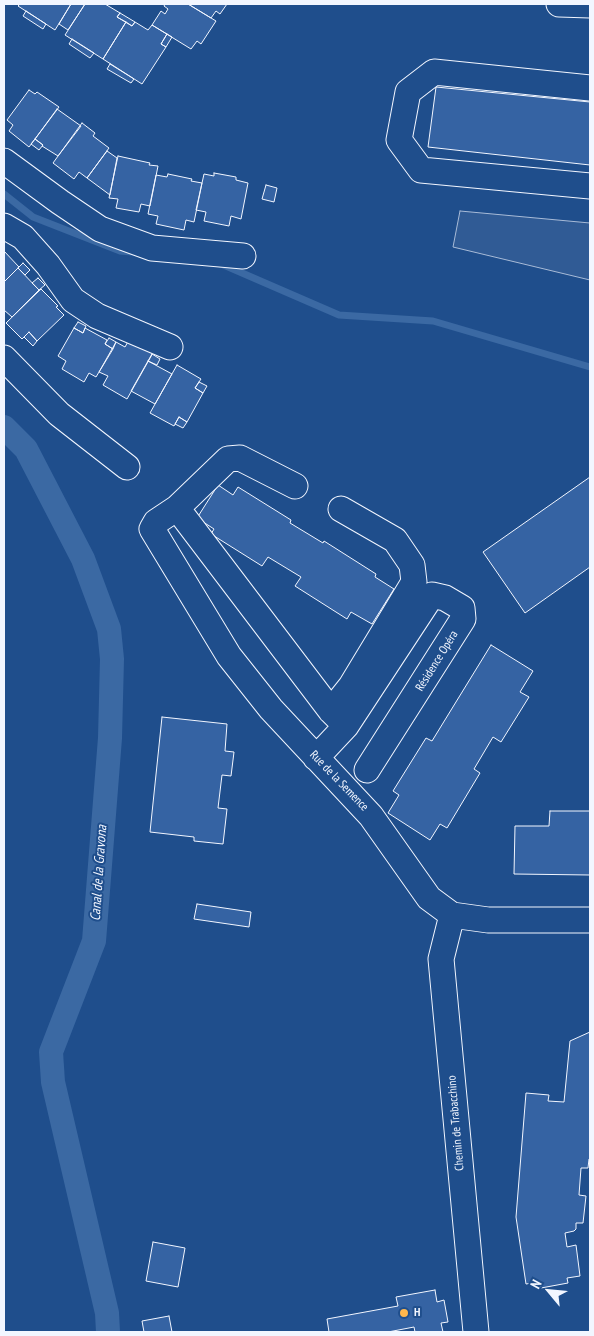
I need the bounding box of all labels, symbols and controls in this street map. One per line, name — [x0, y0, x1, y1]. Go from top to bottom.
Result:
street label: Résidence Opéra — [413, 628, 461, 694]
street label: Rue de la Semence — [307, 748, 371, 814]
water label: Canal de la Gravona — [87, 825, 111, 921]
street label: Chemin de Trabacchino — [445, 1075, 467, 1171]
north arrow — [524, 1266, 574, 1316]
text: N — [526, 1276, 545, 1292]
place label: H — [414, 1306, 420, 1320]
marker: H — [398, 1307, 410, 1319]

